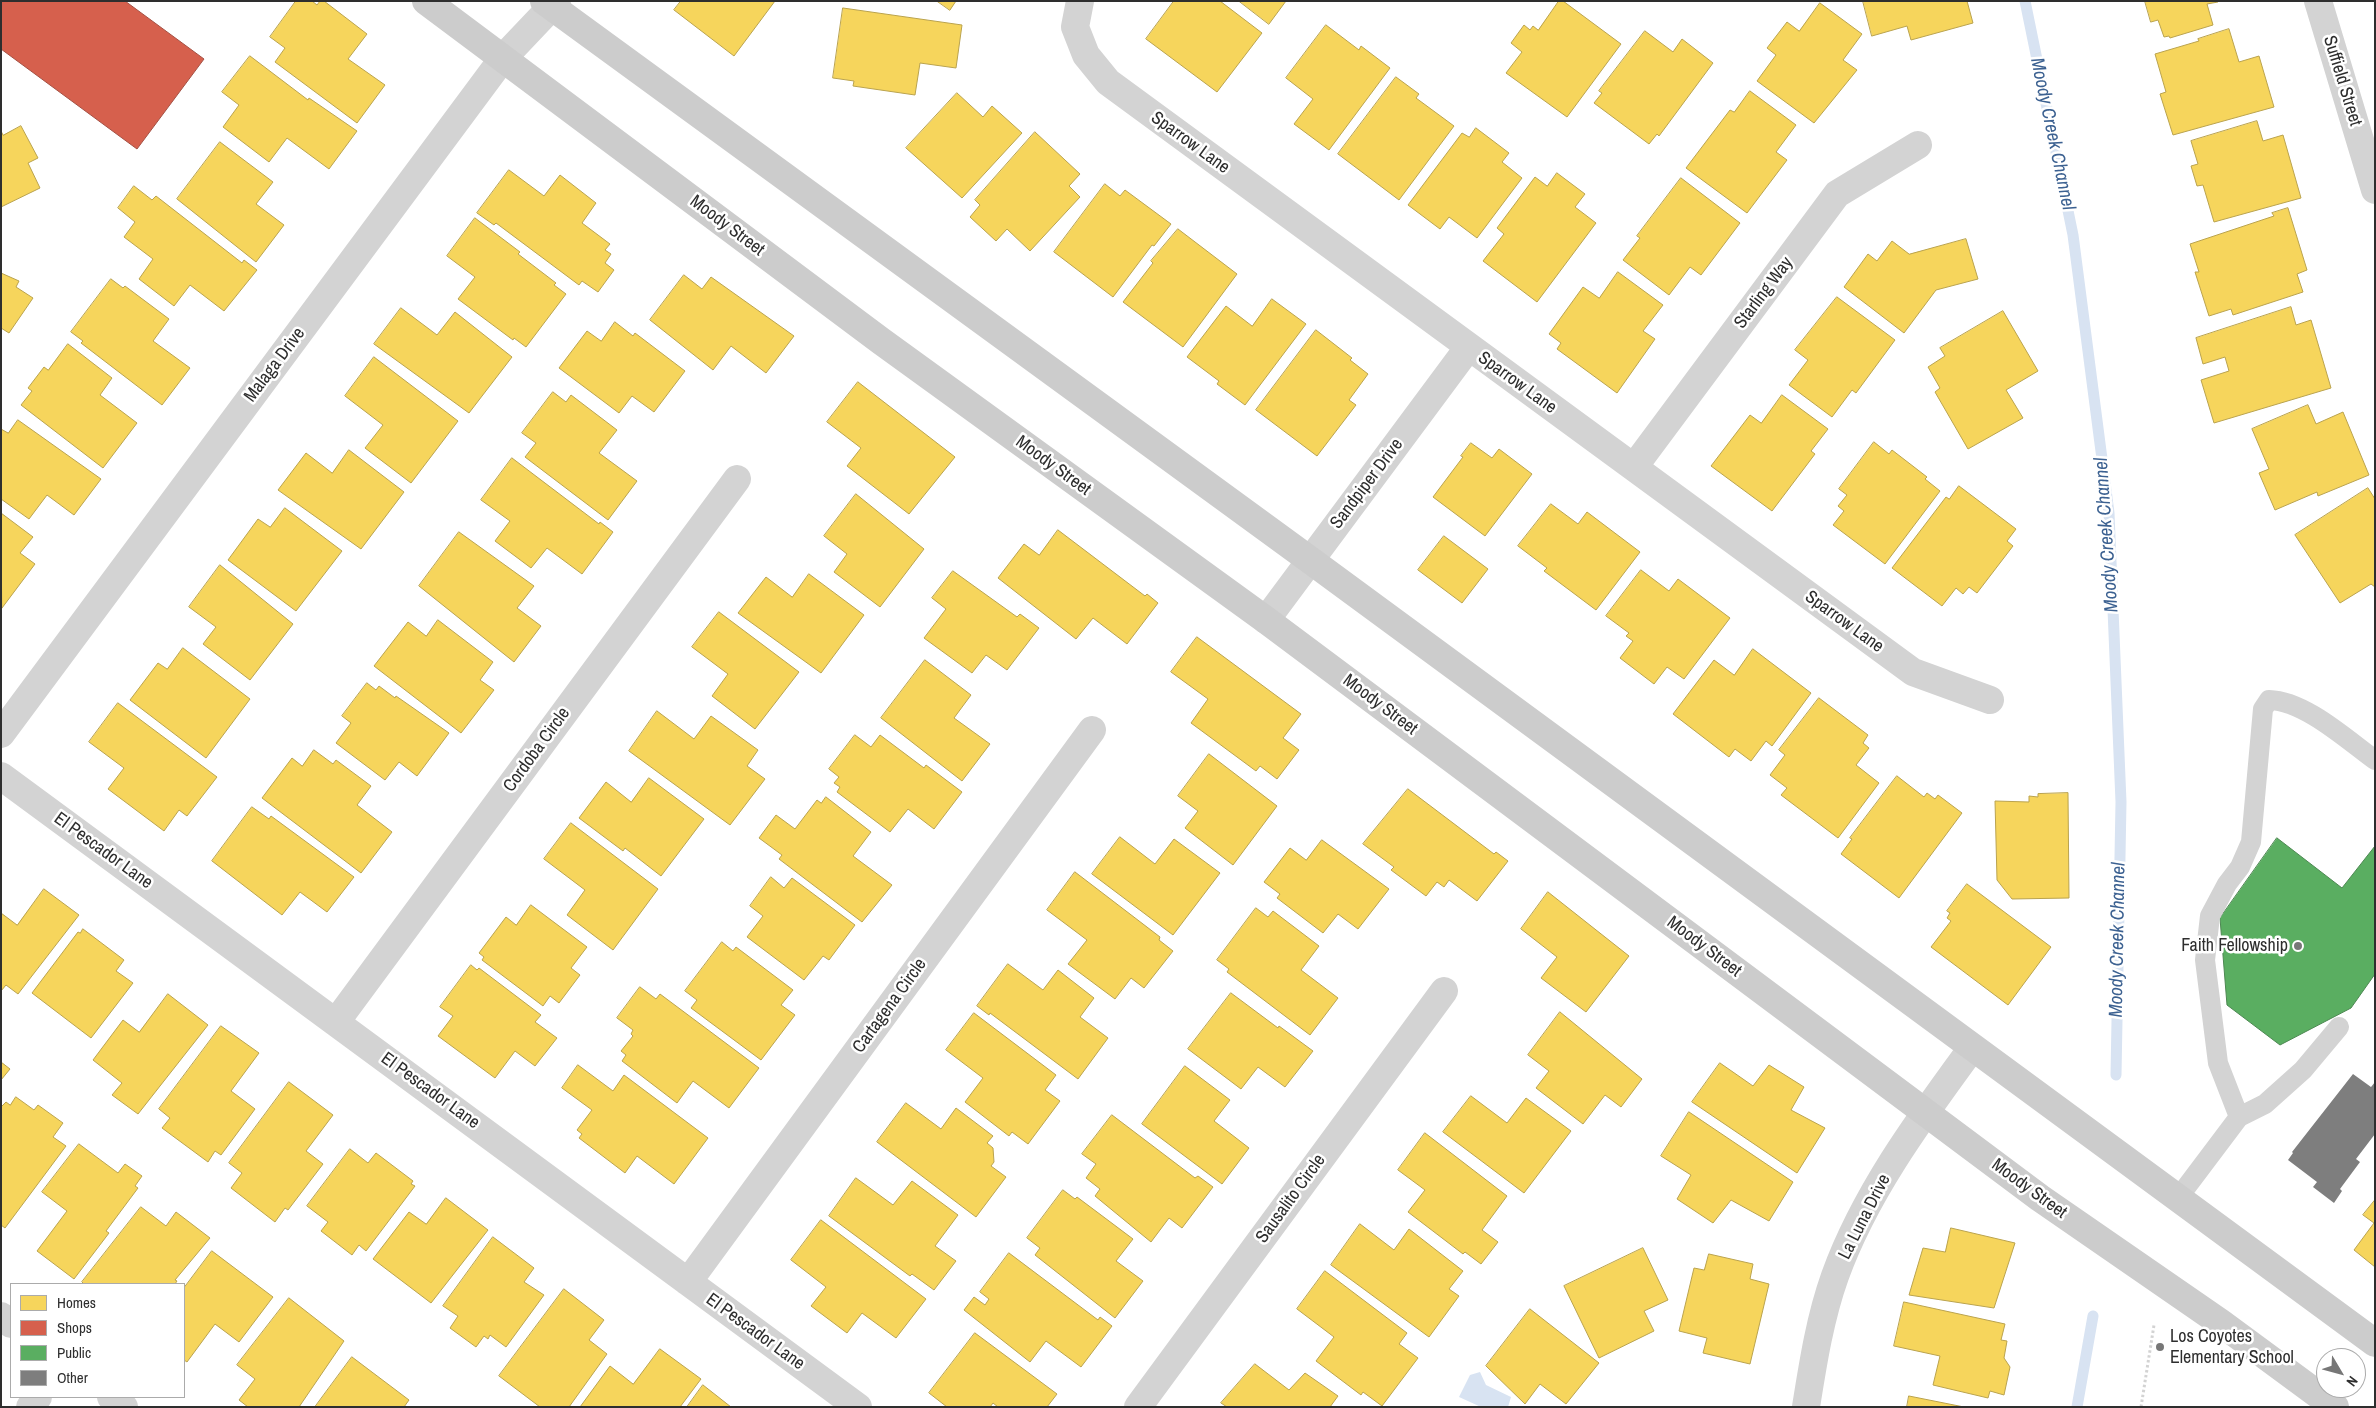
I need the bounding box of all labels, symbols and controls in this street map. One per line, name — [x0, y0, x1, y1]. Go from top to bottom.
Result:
street label: Suffield Street — [2318, 33, 2366, 129]
water label: Moody Creek Channel — [2025, 56, 2079, 212]
street label: Sparrow Lane — [1146, 107, 1234, 179]
street label: Moody Street — [685, 191, 769, 261]
street label: Starling Way — [1730, 253, 1798, 333]
street label: Malaga Drive — [240, 323, 310, 407]
street label: Sparrow Lane — [1473, 347, 1561, 419]
street label: Moody Street — [1011, 431, 1095, 501]
street label: Sandpiper Drive — [1326, 435, 1408, 533]
water label: Moody Creek Channel — [2090, 457, 2124, 613]
street label: Sparrow Lane — [1800, 586, 1888, 658]
street label: Moody Street — [1338, 670, 1422, 740]
street label: Cordoba Circle — [499, 704, 575, 796]
street label: El Pescador Lane — [50, 808, 156, 894]
water label: Moody Creek Channel — [2105, 862, 2131, 1018]
street label: Moody Street — [1662, 912, 1746, 982]
place label: Faith Fellowship — [2181, 935, 2288, 957]
marker: Faith Fellowship — [2292, 940, 2304, 952]
street label: Cartagena Circle — [848, 955, 932, 1057]
street label: El Pescador Lane — [377, 1048, 483, 1134]
street label: Sausalito Circle — [1252, 1151, 1330, 1247]
street label: Moody Street — [1987, 1154, 2071, 1224]
street label: La Luna Drive — [1834, 1171, 1896, 1263]
legend — [10, 1283, 185, 1398]
street label: El Pescador Lane — [702, 1289, 808, 1375]
text: Homes — [57, 1292, 96, 1313]
text: Shops — [57, 1317, 92, 1338]
place label: Los Coyotes Elementary School — [2170, 1326, 2294, 1368]
marker: Los Coyotes Elementary School — [2154, 1341, 2166, 1353]
text: Public — [57, 1342, 91, 1363]
north arrow — [2316, 1348, 2366, 1398]
text: Other — [57, 1367, 88, 1388]
text: N — [2343, 1373, 2362, 1390]

